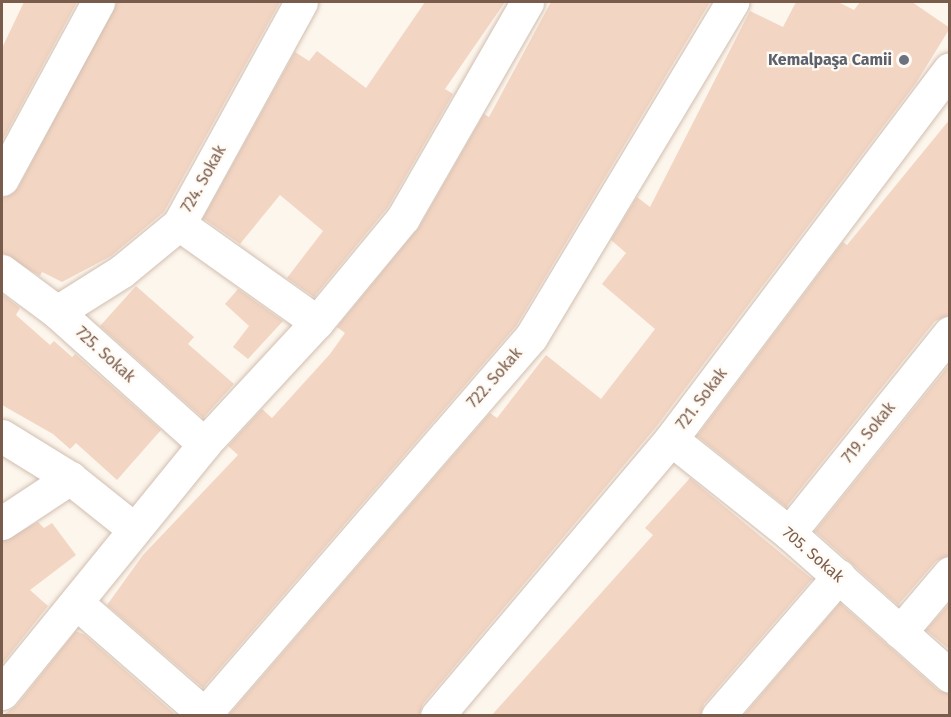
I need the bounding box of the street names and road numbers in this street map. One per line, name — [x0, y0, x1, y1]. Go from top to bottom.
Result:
street label: 724. Sokak — [178, 142, 230, 216]
street label: 725. Sokak — [71, 323, 139, 387]
street label: 722. Sokak — [464, 344, 526, 412]
street label: 721. Sokak — [673, 364, 731, 434]
street label: 719. Sokak — [839, 399, 899, 467]
street label: 705. Sokak — [778, 523, 848, 587]

